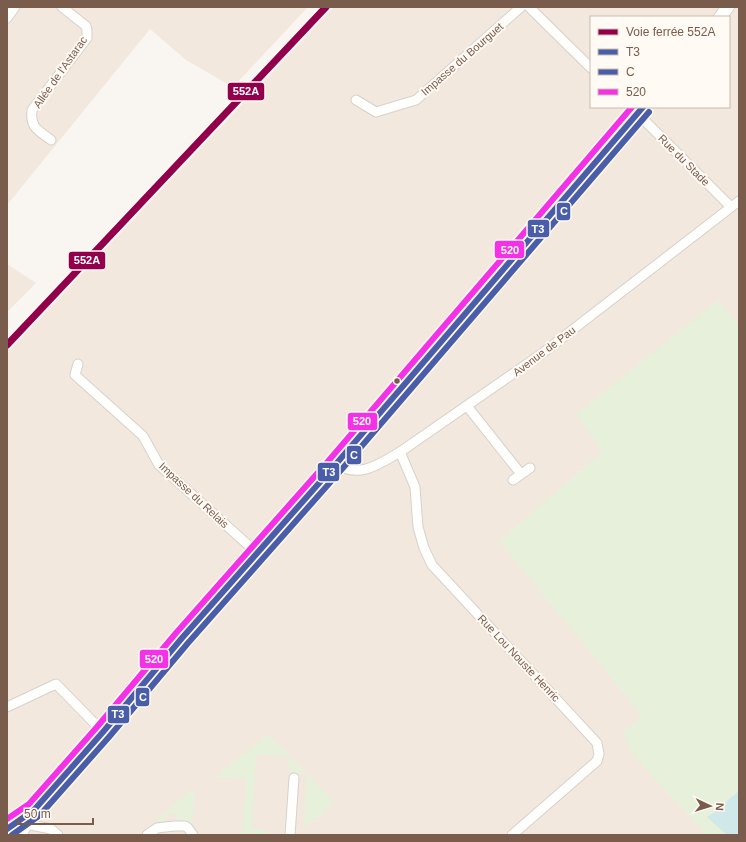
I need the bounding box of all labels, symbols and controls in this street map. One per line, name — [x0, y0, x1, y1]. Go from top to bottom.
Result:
legend — [590, 16, 730, 108]
street label: Impasse du Bourguet — [419, 20, 505, 98]
text: Voie ferrée 552A — [626, 25, 715, 39]
street label: Allée de l'Astarac — [31, 33, 89, 110]
text: T3 — [626, 45, 640, 59]
text: C — [626, 65, 635, 79]
line badge: 552A — [227, 82, 265, 101]
text: 552A — [233, 85, 259, 97]
text: 520 — [626, 85, 646, 99]
street label: Rue du Stade — [656, 132, 712, 188]
line badge: C — [556, 202, 571, 221]
text: C — [560, 205, 568, 217]
line badge: T3 — [527, 219, 550, 238]
text: T3 — [532, 223, 544, 235]
line badge: 520 — [494, 240, 525, 259]
text: 520 — [501, 244, 519, 256]
line badge: 552A — [68, 251, 106, 270]
text: 552A — [74, 254, 100, 266]
street label: Avenue de Pau — [510, 324, 578, 378]
unlabelled marker — [392, 376, 402, 386]
line badge: 520 — [347, 412, 378, 431]
text: 520 — [353, 415, 371, 427]
line badge: C — [346, 445, 362, 465]
text: C — [350, 449, 358, 461]
street label: Impasse du Relais — [157, 460, 232, 531]
line badge: T3 — [317, 462, 340, 482]
text: T3 — [323, 466, 335, 478]
street label: Rue Lou Nouste Henric — [476, 612, 563, 704]
line badge: 520 — [139, 649, 169, 669]
text: 520 — [145, 653, 163, 665]
line badge: C — [135, 687, 150, 707]
text: C — [139, 691, 147, 703]
line badge: T3 — [107, 705, 130, 724]
text: T3 — [112, 708, 124, 720]
north arrow — [690, 786, 730, 826]
scale bar — [18, 800, 93, 826]
text: N — [714, 802, 726, 811]
text: 50 m — [24, 807, 51, 821]

